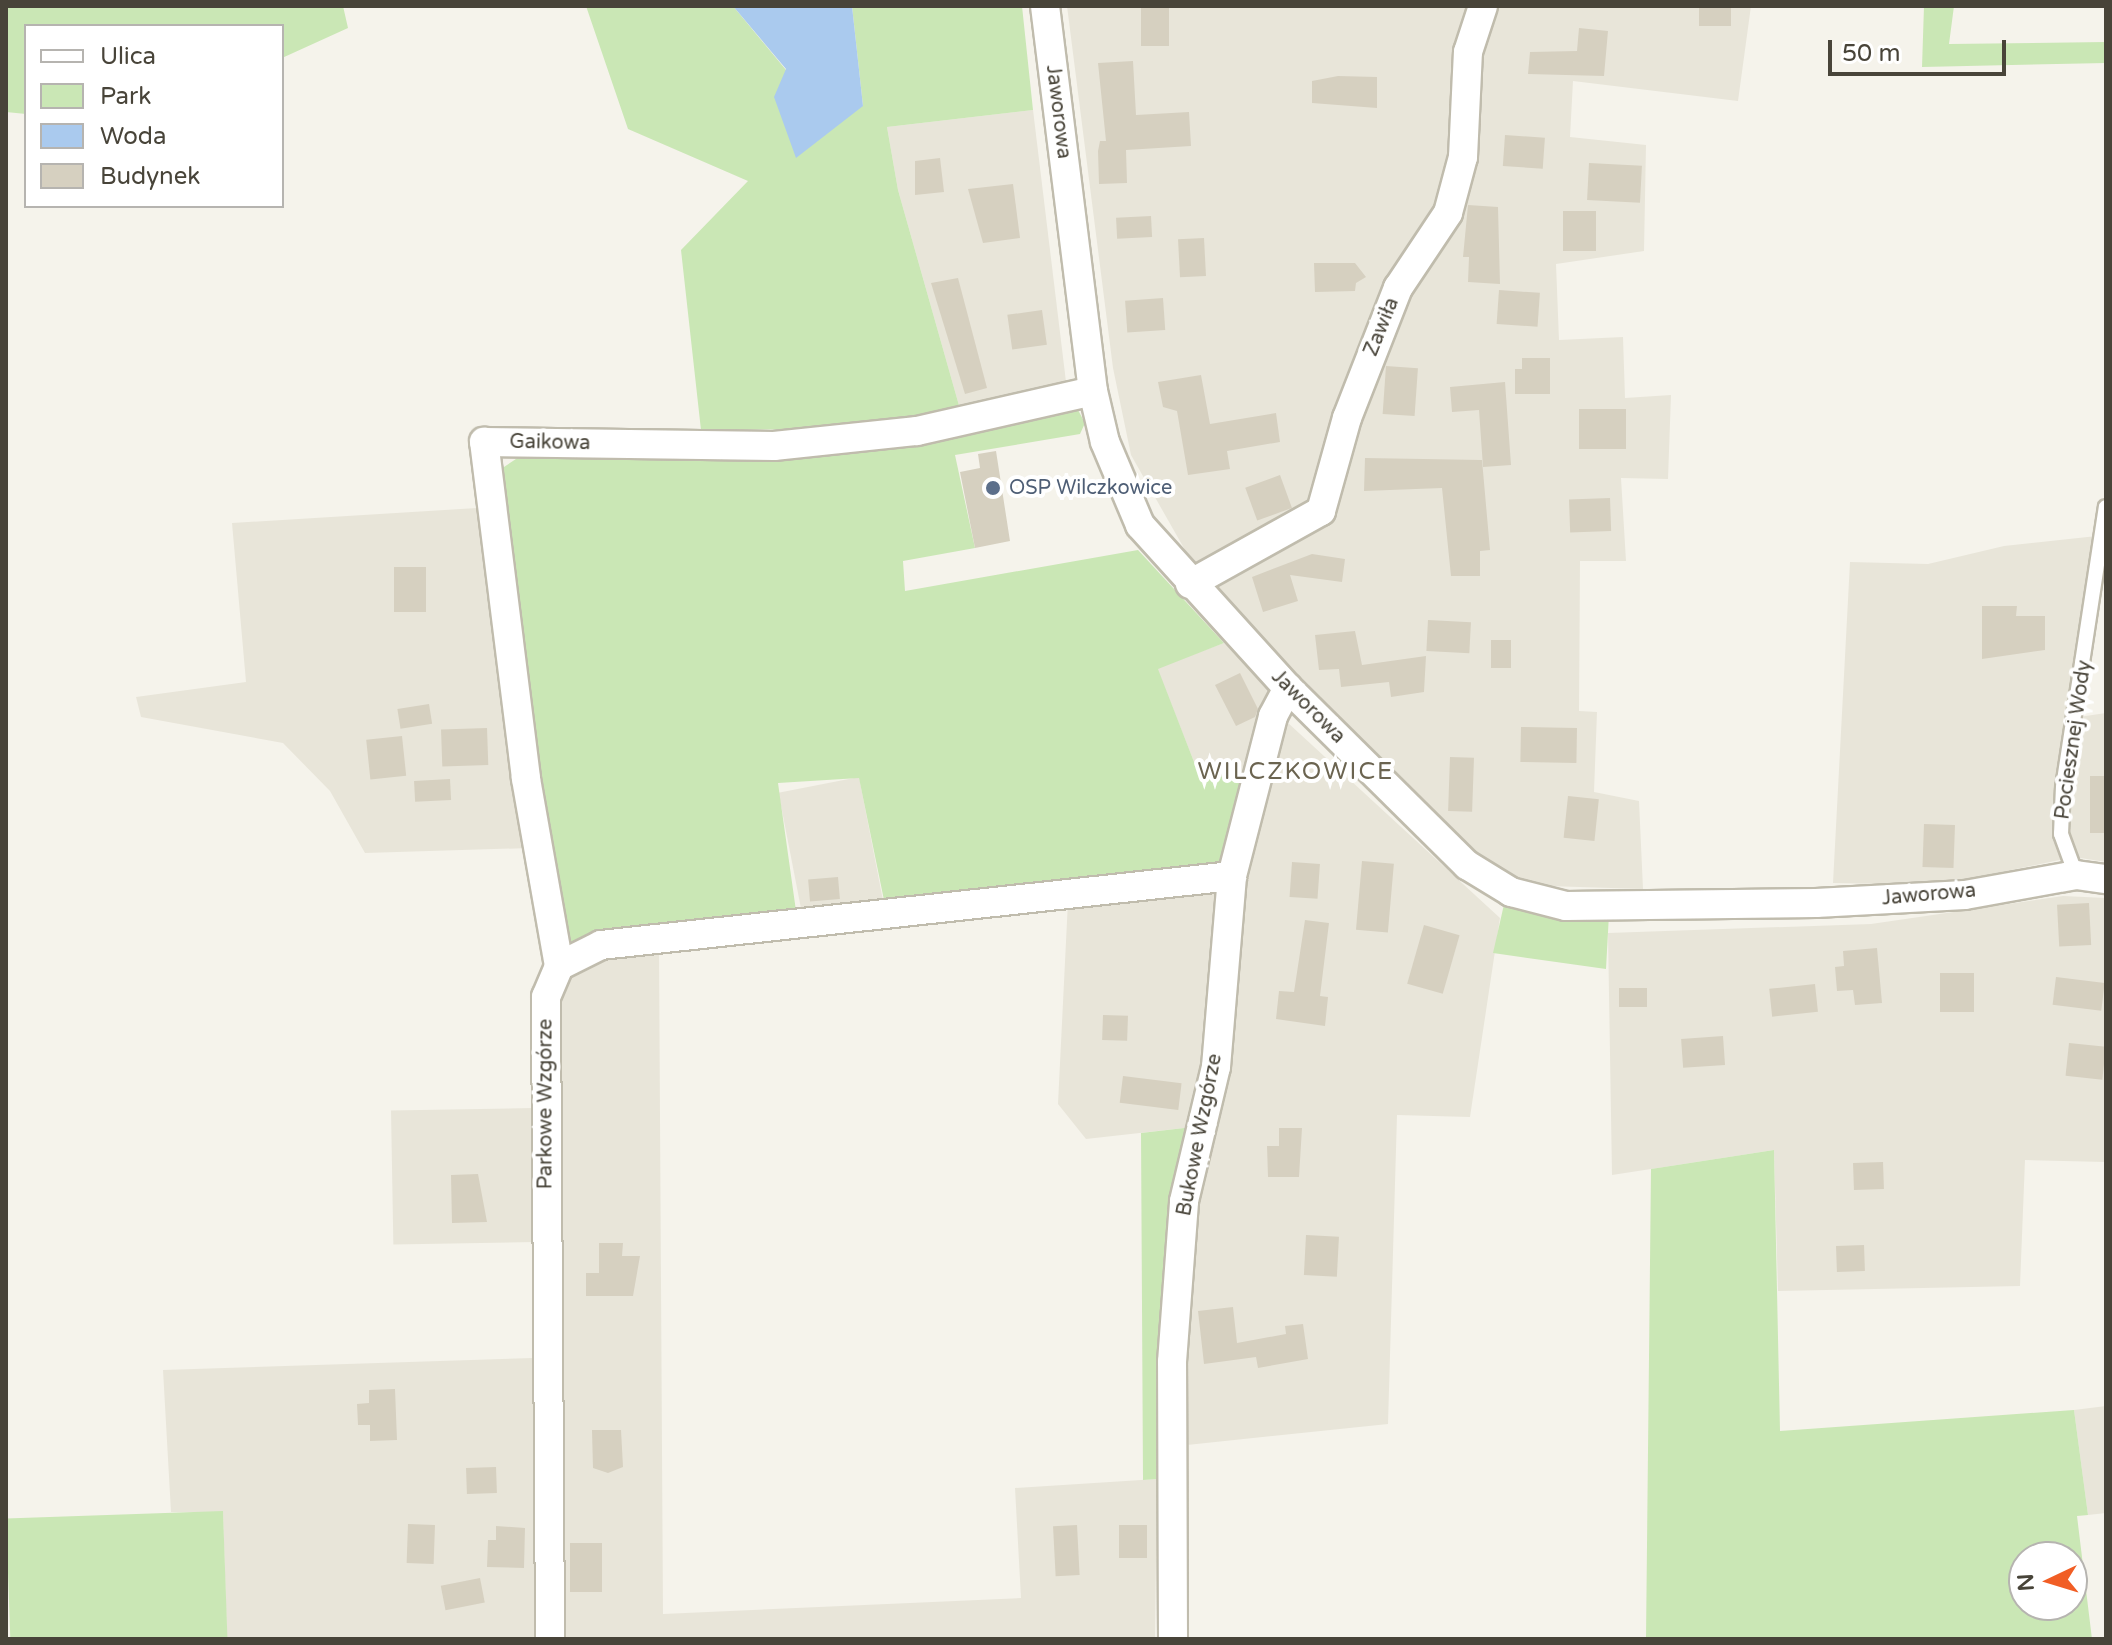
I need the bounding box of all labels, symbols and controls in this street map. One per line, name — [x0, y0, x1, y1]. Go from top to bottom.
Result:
legend — [24, 24, 284, 208]
scale bar — [1832, 24, 2010, 74]
text: 50 m — [1842, 39, 1900, 68]
text: Ulica — [100, 42, 156, 71]
street label: Jaworowa — [1040, 64, 1076, 160]
text: Park — [100, 82, 151, 111]
text: Woda — [100, 122, 166, 151]
text: Budynek — [100, 162, 200, 191]
street label: Zawiła — [1359, 294, 1405, 360]
street label: Gaikowa — [509, 430, 591, 456]
place label: OSP Wilczkowice — [1009, 476, 1172, 500]
marker: OSP Wilczkowice — [984, 479, 1002, 497]
street label: Pociesznej Wody — [2051, 659, 2097, 821]
street label: Jaworowa — [1266, 665, 1350, 749]
district label: WILCZKOWICE — [1198, 758, 1394, 786]
street label: Jaworowa — [1881, 879, 1977, 911]
street label: Parkowe Wzgórze — [534, 1019, 558, 1189]
street label: Bukowe Wzgórze — [1173, 1052, 1227, 1218]
north arrow — [2008, 1541, 2088, 1621]
text: N — [2012, 1573, 2040, 1592]

